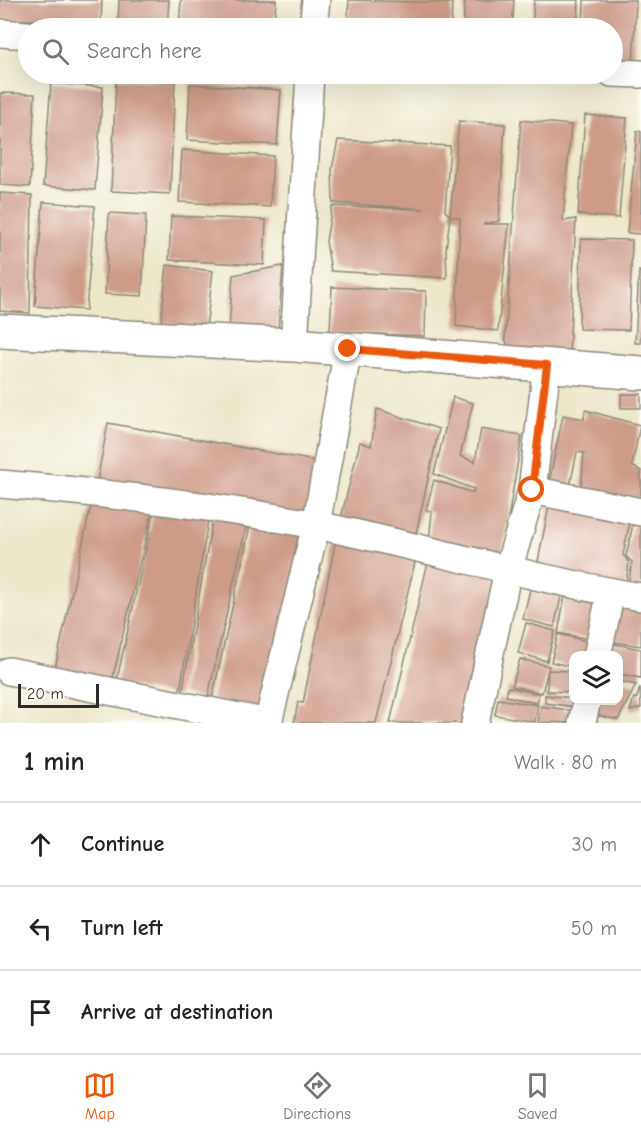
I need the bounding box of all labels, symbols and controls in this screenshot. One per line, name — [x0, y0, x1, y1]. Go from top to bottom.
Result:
search box — [18, 18, 623, 84]
icon: search — [39, 35, 72, 68]
text: Search here — [87, 38, 202, 64]
route end — [334, 335, 360, 361]
route start — [518, 476, 544, 502]
map controls — [569, 651, 623, 705]
button: layers — [569, 651, 623, 705]
scale bar — [18, 681, 99, 708]
text: 20 m — [27, 685, 64, 703]
text: 1 min — [24, 747, 85, 777]
text: Walk · 80 m — [514, 751, 617, 774]
icon: ahead — [24, 828, 57, 861]
text: Continue — [81, 831, 164, 857]
text: 30 m — [571, 833, 617, 856]
icon: left — [24, 912, 57, 945]
text: Turn left — [81, 915, 163, 941]
text: 50 m — [571, 917, 617, 940]
icon: arrive — [24, 996, 57, 1029]
text: Arrive at destination — [81, 999, 273, 1025]
tab: Map — [83, 1069, 116, 1123]
tab: Directions — [283, 1069, 351, 1123]
tab: Saved — [518, 1069, 558, 1123]

